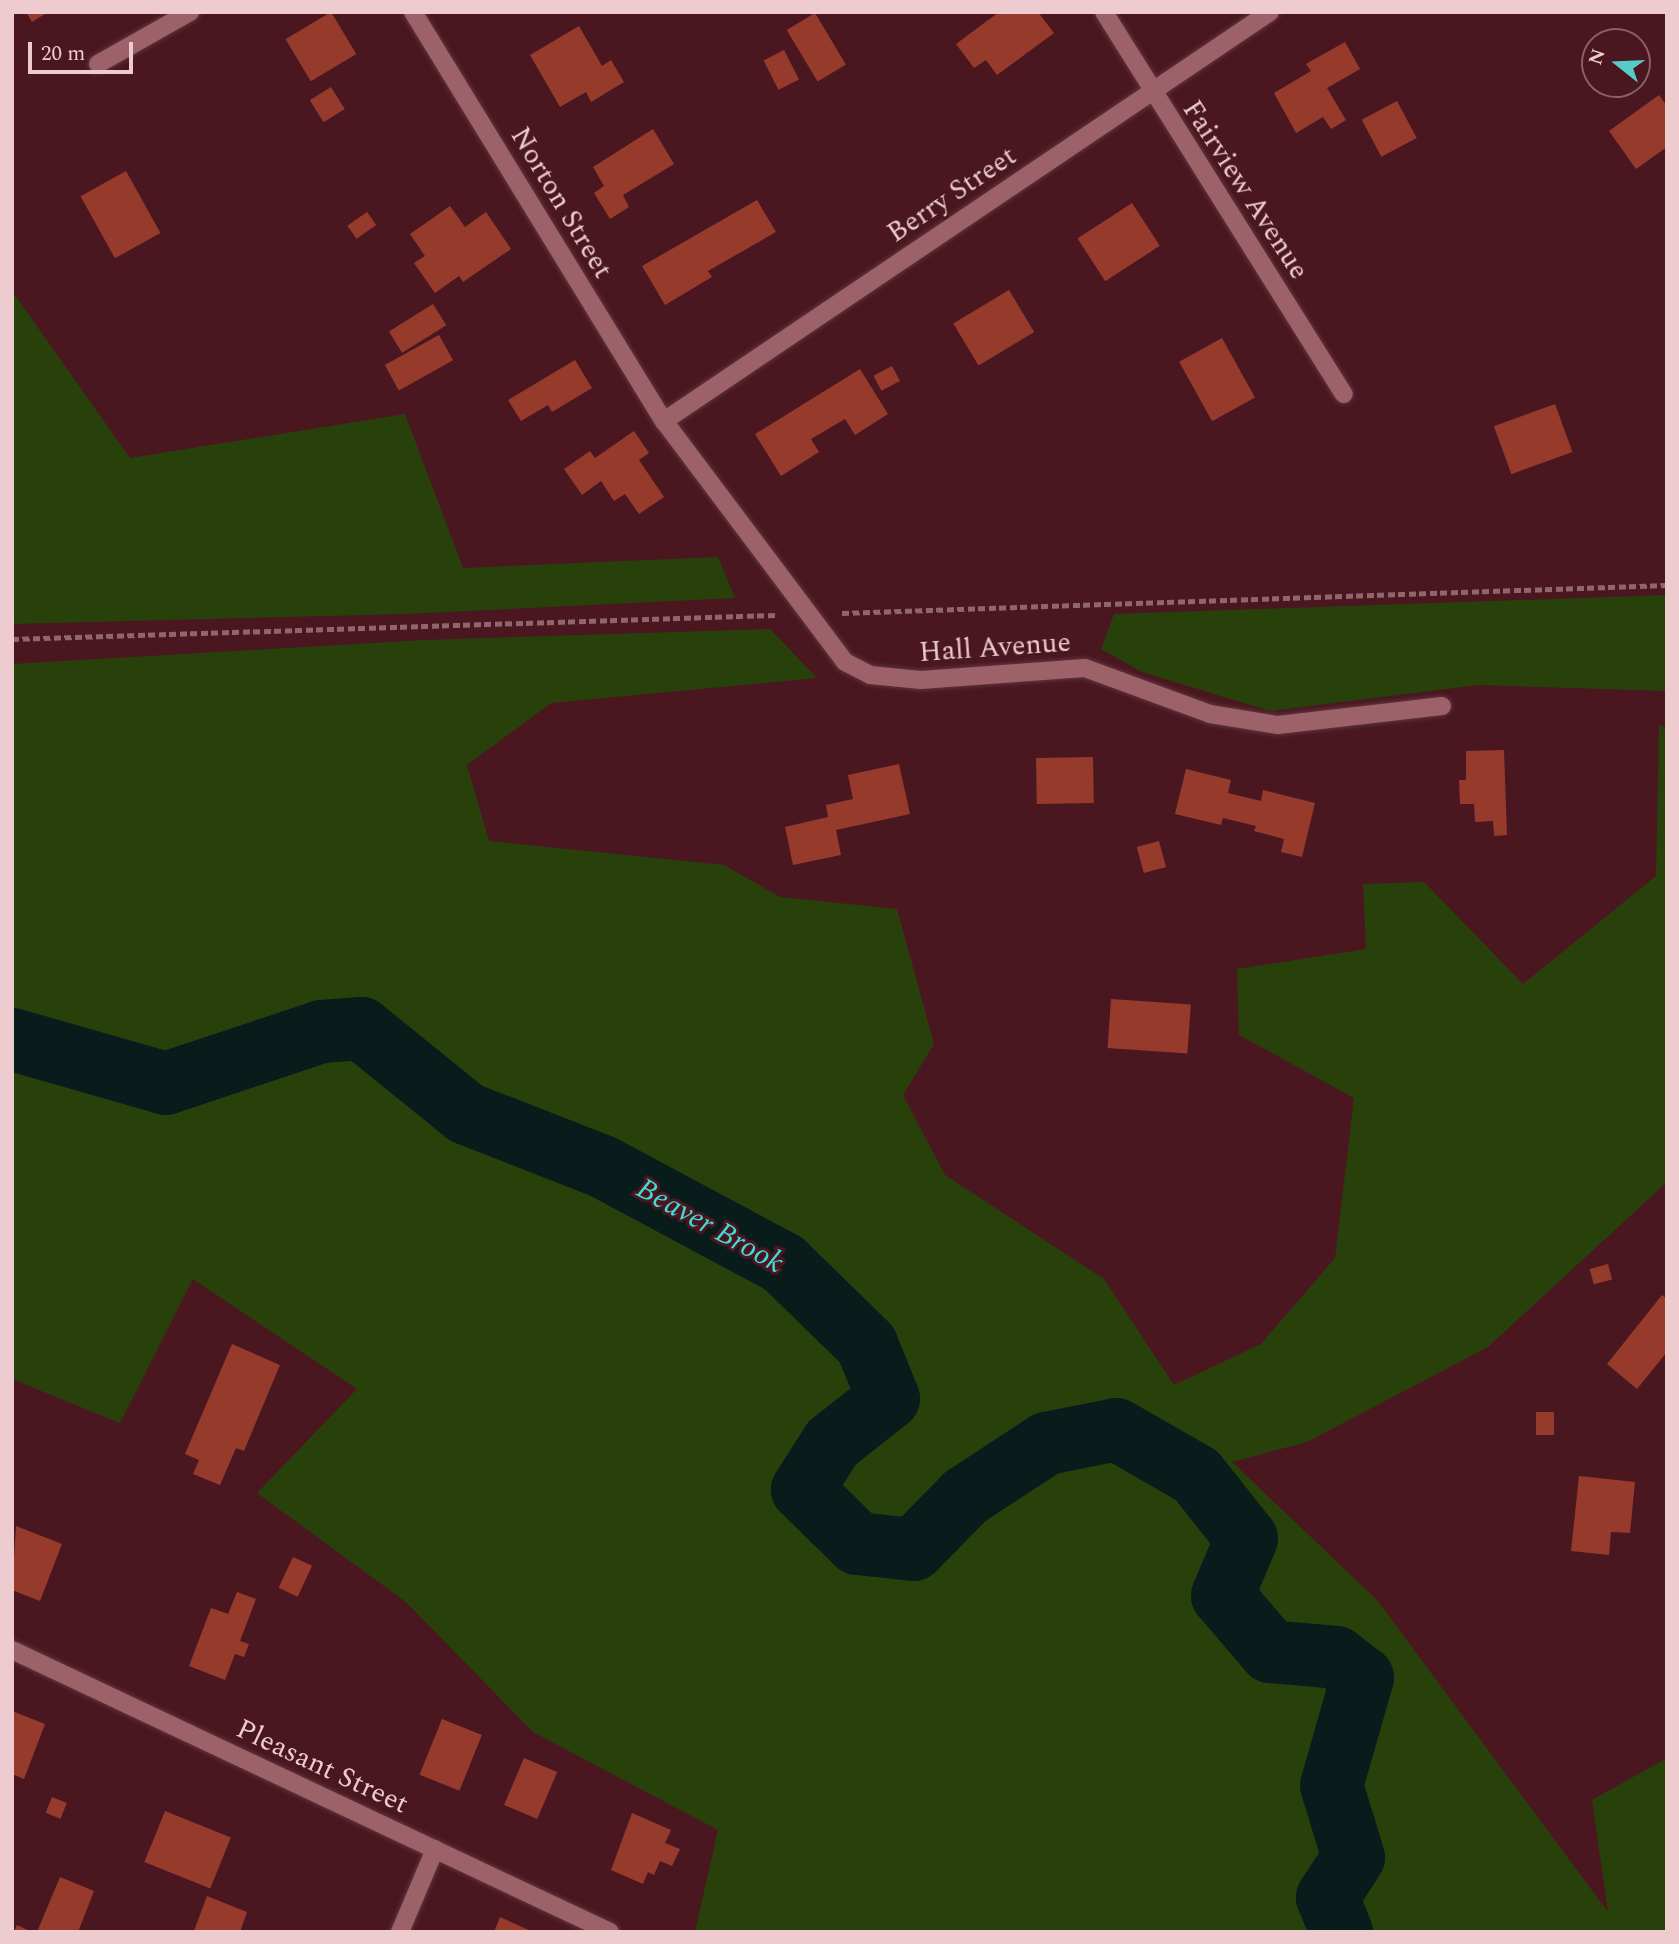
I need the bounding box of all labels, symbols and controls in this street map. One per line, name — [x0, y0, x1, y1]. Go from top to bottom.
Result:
scale bar — [32, 28, 136, 72]
north arrow — [1581, 28, 1651, 98]
text: 20 m — [41, 38, 85, 70]
text: N — [1581, 45, 1614, 69]
street label: Fairview Avenue — [1175, 94, 1315, 286]
street label: Norton Street — [503, 121, 619, 285]
street label: Berry Street — [881, 140, 1023, 250]
street label: Hall Avenue — [918, 626, 1072, 670]
water label: Beaver Brook — [630, 1171, 790, 1281]
street label: Pleasant Street — [231, 1712, 413, 1822]

